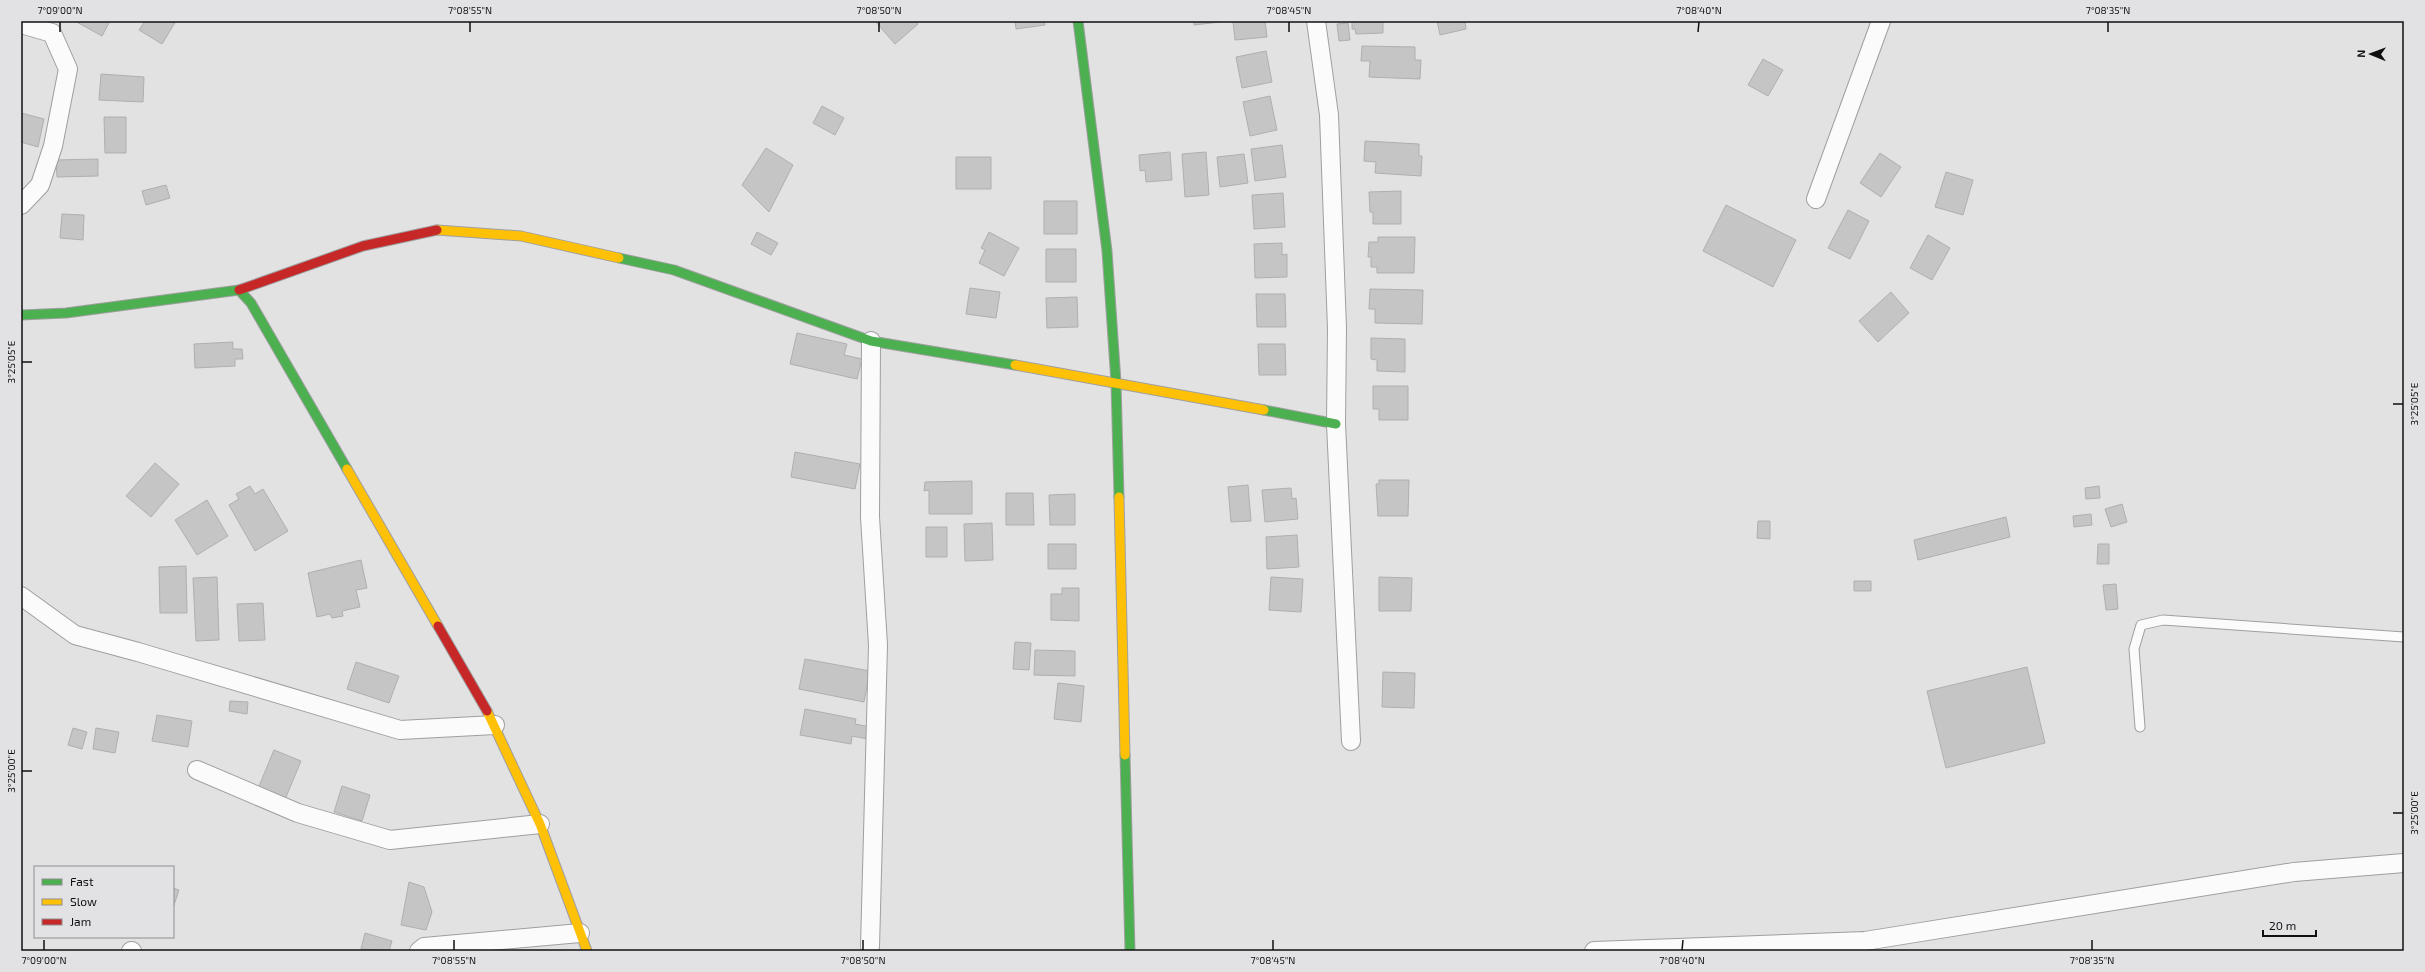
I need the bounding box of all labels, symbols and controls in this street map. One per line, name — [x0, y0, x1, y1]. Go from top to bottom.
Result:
text: 7°09'00"N — [37, 4, 83, 16]
text: 7°08'55"N — [448, 4, 492, 16]
text: 7°08'50"N — [857, 4, 901, 16]
text: 7°08'45"N — [1267, 4, 1311, 16]
text: 7°08'40"N — [1676, 4, 1722, 16]
text: 7°08'35"N — [2086, 4, 2130, 16]
north arrow — [2351, 34, 2391, 74]
text: N — [2354, 50, 2367, 58]
text: 3°25'05"E — [5, 340, 17, 383]
text: 3°25'05"E — [2408, 382, 2420, 425]
text: 3°25'00"E — [5, 749, 17, 793]
text: 3°25'00"E — [2408, 791, 2420, 835]
legend — [34, 866, 174, 938]
text: Fast — [70, 874, 94, 888]
text: Slow — [70, 894, 97, 908]
scale bar — [2263, 912, 2316, 938]
text: Jam — [70, 914, 91, 928]
text: 20 m — [2269, 918, 2296, 932]
text: 7°09'00"N — [21, 954, 67, 966]
text: 7°08'55"N — [432, 954, 476, 966]
text: 7°08'50"N — [841, 954, 885, 966]
text: 7°08'45"N — [1251, 954, 1295, 966]
text: 7°08'40"N — [1659, 954, 1705, 966]
text: 7°08'35"N — [2070, 954, 2114, 966]

